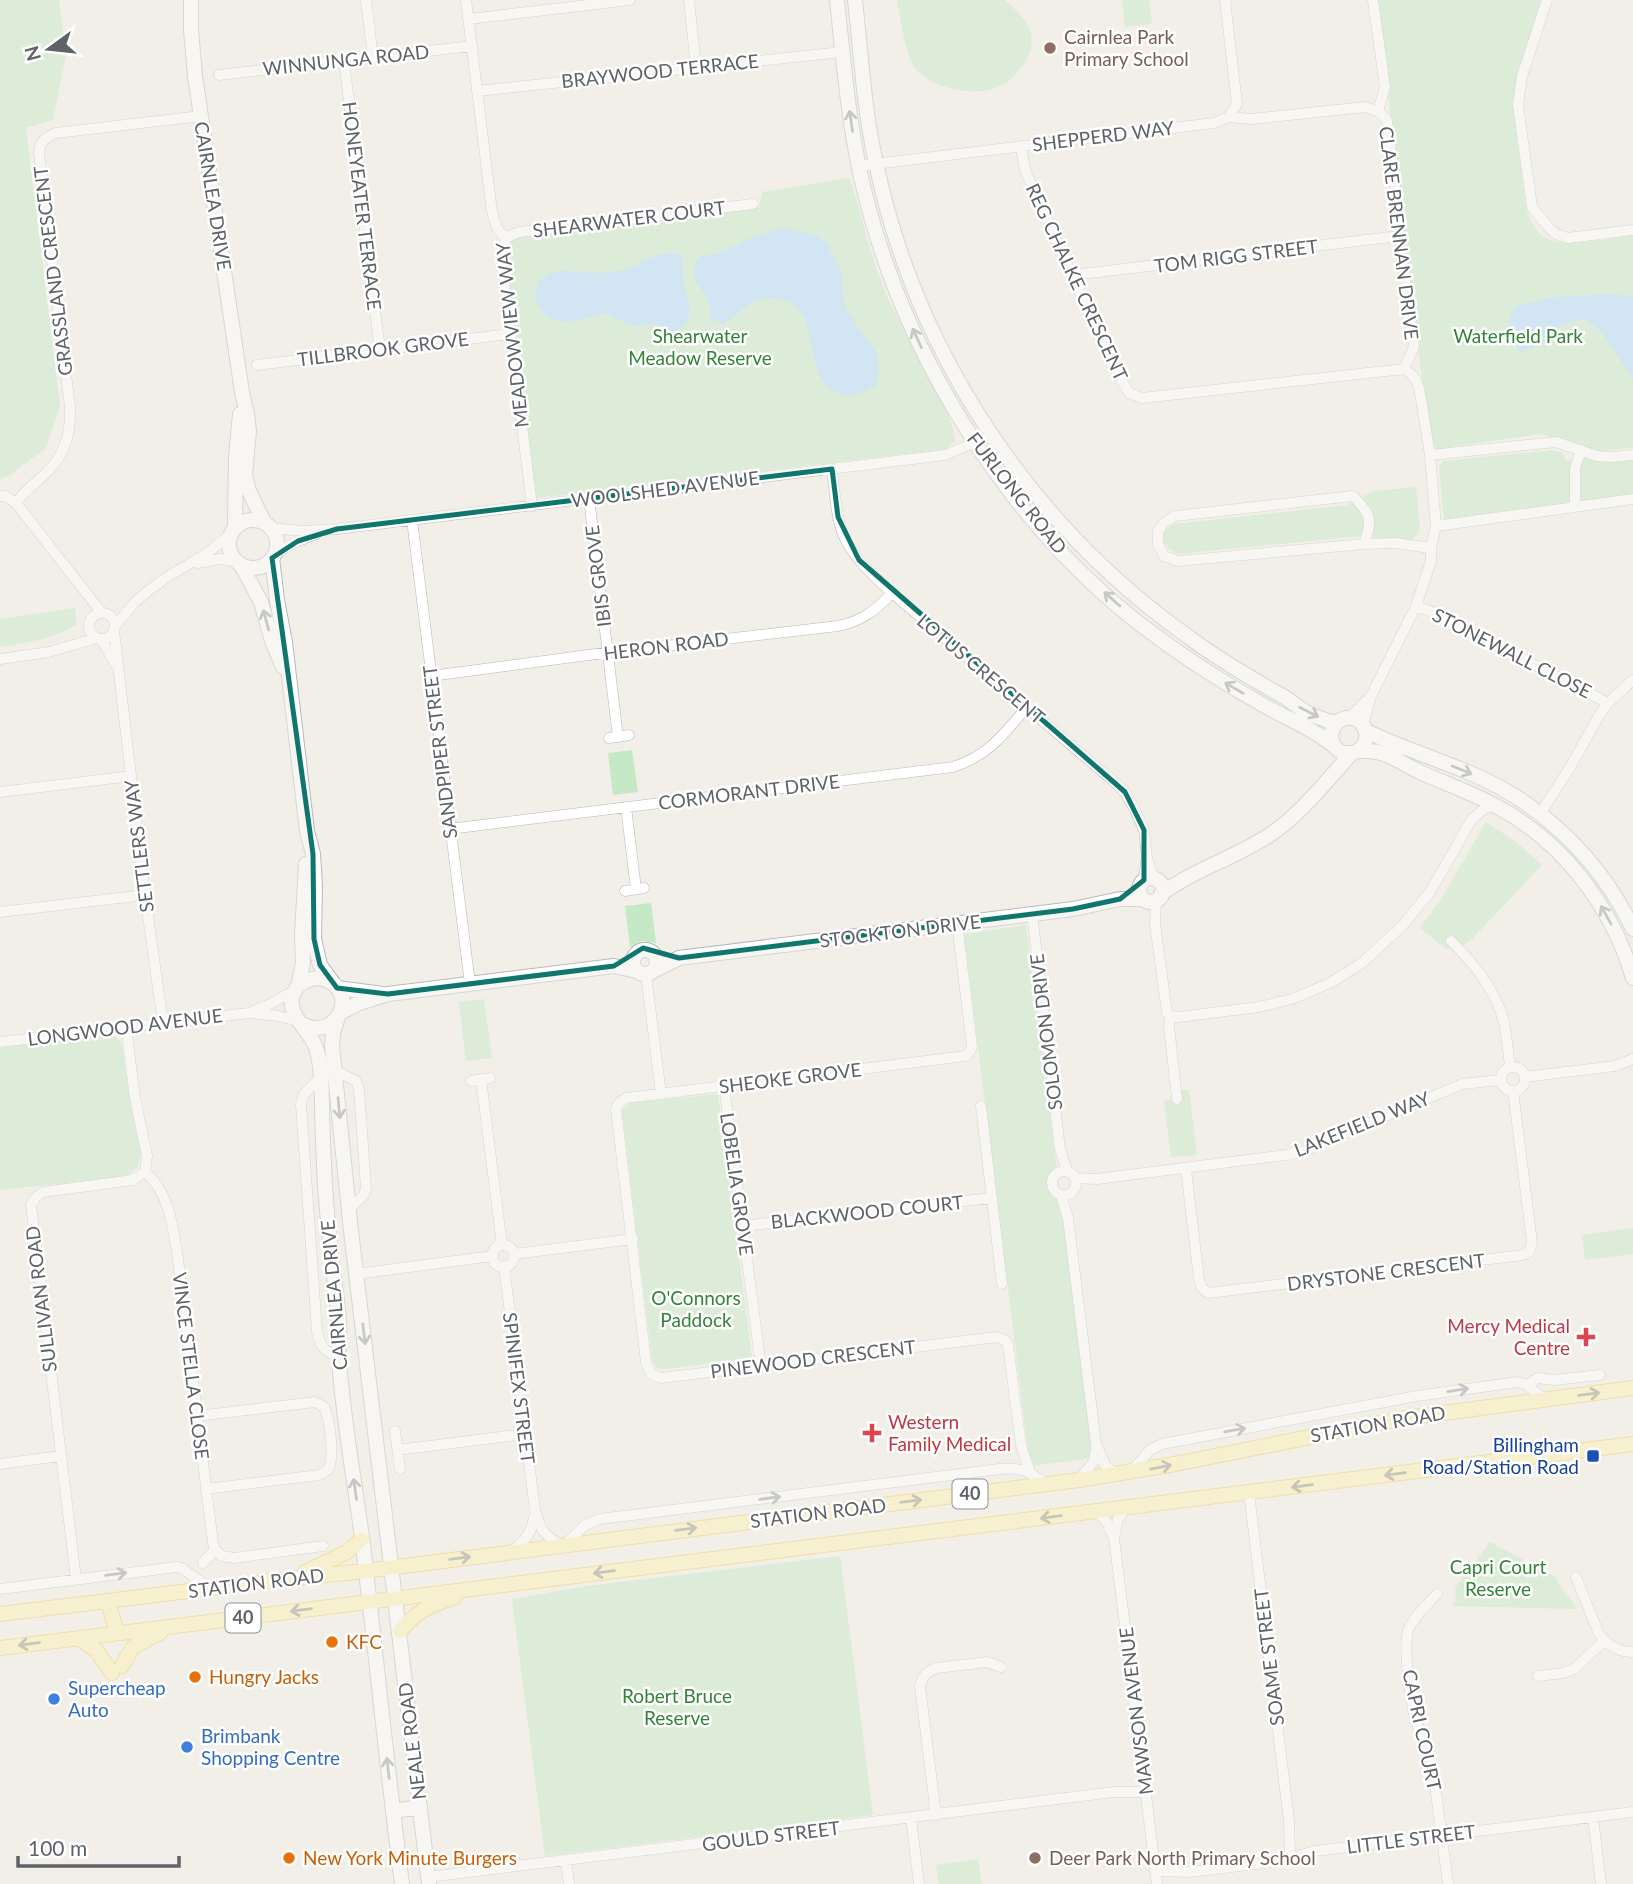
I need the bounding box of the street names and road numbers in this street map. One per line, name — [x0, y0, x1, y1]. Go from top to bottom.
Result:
street label: WINNUNGA ROAD — [262, 39, 430, 80]
street label: BRAYWOOD TERRACE — [560, 49, 760, 92]
street label: HONEYEATER TERRACE — [338, 100, 387, 312]
street label: SHEPPERD WAY — [1031, 115, 1175, 156]
street label: CAIRNLEA DRIVE — [190, 120, 237, 272]
street label: CLARE BRENNAN DRIVE — [1375, 125, 1424, 341]
street label: GRASSLAND CRESCENT — [28, 165, 77, 377]
street label: REG CHALKE CRESCENT — [1022, 180, 1133, 384]
street label: SHEARWATER COURT — [531, 195, 727, 242]
street label: TOM RIGG STREET — [1153, 234, 1319, 277]
street label: MEADOWVIEW WAY — [490, 241, 533, 429]
street label: TILLBROOK GROVE — [296, 327, 470, 370]
street label: FURLONG ROAD — [963, 427, 1072, 558]
street label: WOOLSHED AVENUE — [570, 466, 760, 511]
street label: IBIS GROVE — [580, 524, 615, 628]
street label: STONEWALL CLOSE — [1429, 602, 1596, 703]
street label: LOTUS CRESCENT — [913, 609, 1050, 729]
street label: HERON ROAD — [602, 626, 730, 665]
street label: SANDPIPER STREET — [417, 664, 462, 840]
street label: CORMORANT DRIVE — [657, 769, 841, 814]
street label: SETTLERS WAY — [119, 778, 158, 914]
street label: STOCKTON DRIVE — [818, 909, 982, 952]
street label: SOLOMON DRIVE — [1024, 952, 1067, 1112]
street label: LONGWOOD AVENUE — [26, 1003, 224, 1050]
street label: SHEOKE GROVE — [717, 1057, 863, 1098]
street label: LAKEFIELD WAY — [1291, 1086, 1433, 1161]
street label: LOBELIA GROVE — [716, 1111, 759, 1257]
street label: BLACKWOOD COURT — [770, 1190, 964, 1233]
street label: CAIRNLEA DRIVE — [315, 1219, 352, 1371]
street label: SULLIVAN ROAD — [20, 1225, 61, 1373]
street label: DRYSTONE CRESCENT — [1286, 1248, 1486, 1295]
street label: VINCE STELLA CLOSE — [169, 1271, 214, 1461]
street label: SPINIFEX STREET — [499, 1311, 540, 1465]
street label: PINEWOOD CRESCENT — [709, 1334, 917, 1383]
street label: STATION ROAD — [1309, 1400, 1447, 1447]
road number: 40 — [953, 1479, 988, 1508]
street label: STATION ROAD — [749, 1493, 887, 1532]
street label: STATION ROAD — [187, 1563, 325, 1602]
street label: SOAME STREET — [1249, 1587, 1288, 1727]
road number: 40 — [226, 1604, 260, 1632]
street label: MAWSON AVENUE — [1114, 1626, 1157, 1796]
street label: CAPRI COURT — [1398, 1667, 1447, 1793]
street label: NEALE ROAD — [393, 1681, 430, 1801]
street label: GOULD STREET — [701, 1816, 841, 1855]
street label: LITTLE STREET — [1345, 1819, 1477, 1858]

